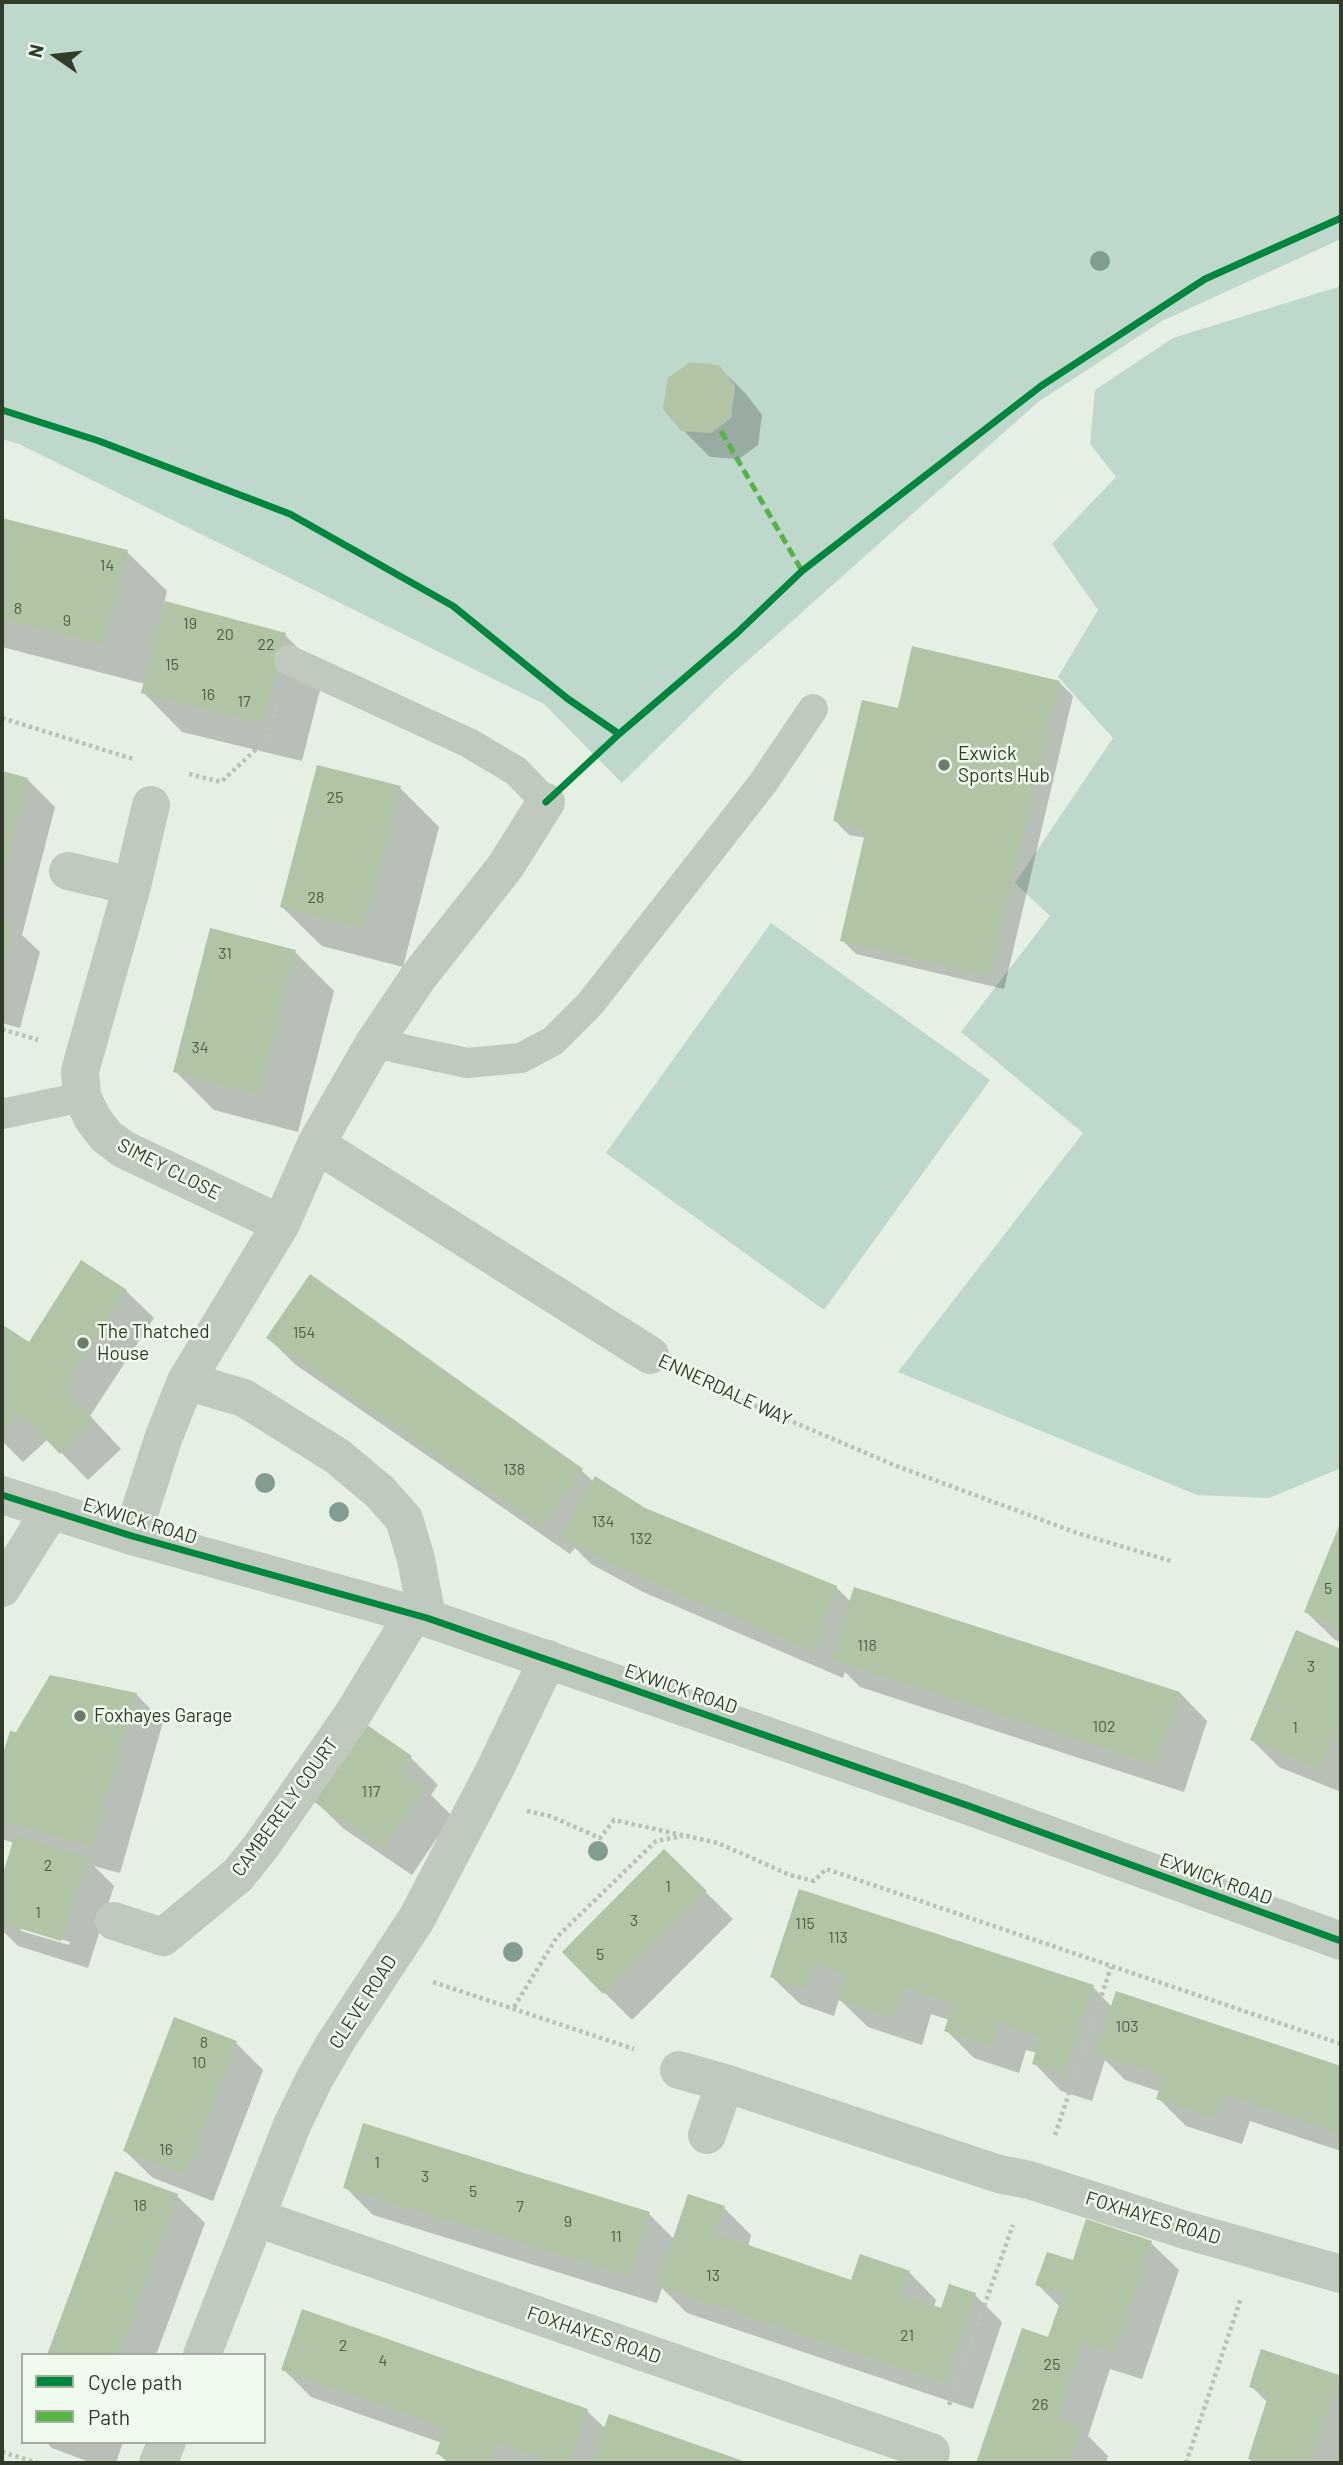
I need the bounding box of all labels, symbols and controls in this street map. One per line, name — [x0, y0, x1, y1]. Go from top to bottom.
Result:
north arrow — [21, 21, 91, 91]
text: N — [22, 42, 48, 60]
house number: 14 — [100, 556, 114, 576]
house number: 8 — [14, 599, 22, 619]
house number: 9 — [63, 611, 71, 631]
house number: 19 — [183, 614, 197, 634]
house number: 20 — [216, 625, 234, 645]
house number: 22 — [257, 635, 275, 655]
house number: 15 — [165, 655, 179, 675]
house number: 16 — [201, 685, 215, 705]
house number: 17 — [237, 692, 251, 712]
place label: Exwick Sports Hub — [958, 743, 1050, 787]
marker: Exwick Sports Hub — [936, 757, 952, 773]
house number: 25 — [327, 788, 343, 808]
house number: 28 — [308, 888, 324, 908]
house number: 31 — [218, 944, 232, 964]
house number: 34 — [191, 1038, 209, 1058]
street label: SIMEY CLOSE — [114, 1133, 224, 1205]
place label: The Thatched House — [97, 1321, 210, 1365]
house number: 154 — [293, 1323, 315, 1343]
marker: The Thatched House — [75, 1335, 91, 1351]
street label: ENNERDALE WAY — [655, 1349, 795, 1431]
house number: 138 — [503, 1460, 525, 1480]
street label: EXWICK ROAD — [80, 1493, 200, 1549]
house number: 134 — [592, 1512, 614, 1532]
house number: 132 — [630, 1529, 652, 1549]
house number: 5 — [1324, 1579, 1332, 1599]
house number: 118 — [857, 1636, 877, 1656]
house number: 3 — [1307, 1657, 1315, 1677]
street label: EXWICK ROAD — [622, 1659, 740, 1719]
place label: Foxhayes Garage — [94, 1705, 232, 1727]
marker: Foxhayes Garage — [72, 1708, 88, 1724]
house number: 102 — [1092, 1717, 1116, 1737]
house number: 1 — [1292, 1718, 1298, 1738]
street label: CAMBERELY COURT — [227, 1733, 343, 1881]
house number: 117 — [362, 1782, 380, 1802]
street label: EXWICK ROAD — [1157, 1848, 1275, 1910]
house number: 2 — [44, 1856, 52, 1876]
house number: 1 — [665, 1877, 671, 1897]
house number: 1 — [35, 1903, 41, 1923]
house number: 3 — [630, 1911, 638, 1931]
house number: 115 — [795, 1914, 815, 1934]
house number: 113 — [828, 1928, 848, 1948]
house number: 5 — [596, 1945, 604, 1965]
street label: CLEVE ROAD — [324, 1951, 402, 2053]
house number: 103 — [1116, 2017, 1138, 2037]
house number: 8 — [200, 2033, 208, 2053]
house number: 10 — [192, 2053, 206, 2073]
house number: 16 — [159, 2140, 173, 2160]
house number: 1 — [374, 2153, 380, 2173]
house number: 3 — [421, 2167, 429, 2187]
house number: 5 — [469, 2182, 477, 2202]
street label: FOXHAYES ROAD — [1083, 2187, 1223, 2249]
house number: 18 — [133, 2196, 147, 2216]
house number: 7 — [516, 2197, 524, 2217]
house number: 9 — [564, 2212, 572, 2232]
house number: 11 — [610, 2227, 622, 2247]
house number: 13 — [706, 2266, 720, 2286]
street label: FOXHAYES ROAD — [524, 2301, 664, 2369]
house number: 21 — [900, 2326, 914, 2346]
house number: 2 — [339, 2336, 347, 2356]
house number: 4 — [379, 2351, 387, 2371]
legend — [21, 2353, 266, 2444]
house number: 25 — [1044, 2355, 1060, 2375]
text: Cycle path — [88, 2369, 182, 2394]
house number: 26 — [1032, 2395, 1048, 2415]
text: Path — [88, 2404, 130, 2429]

